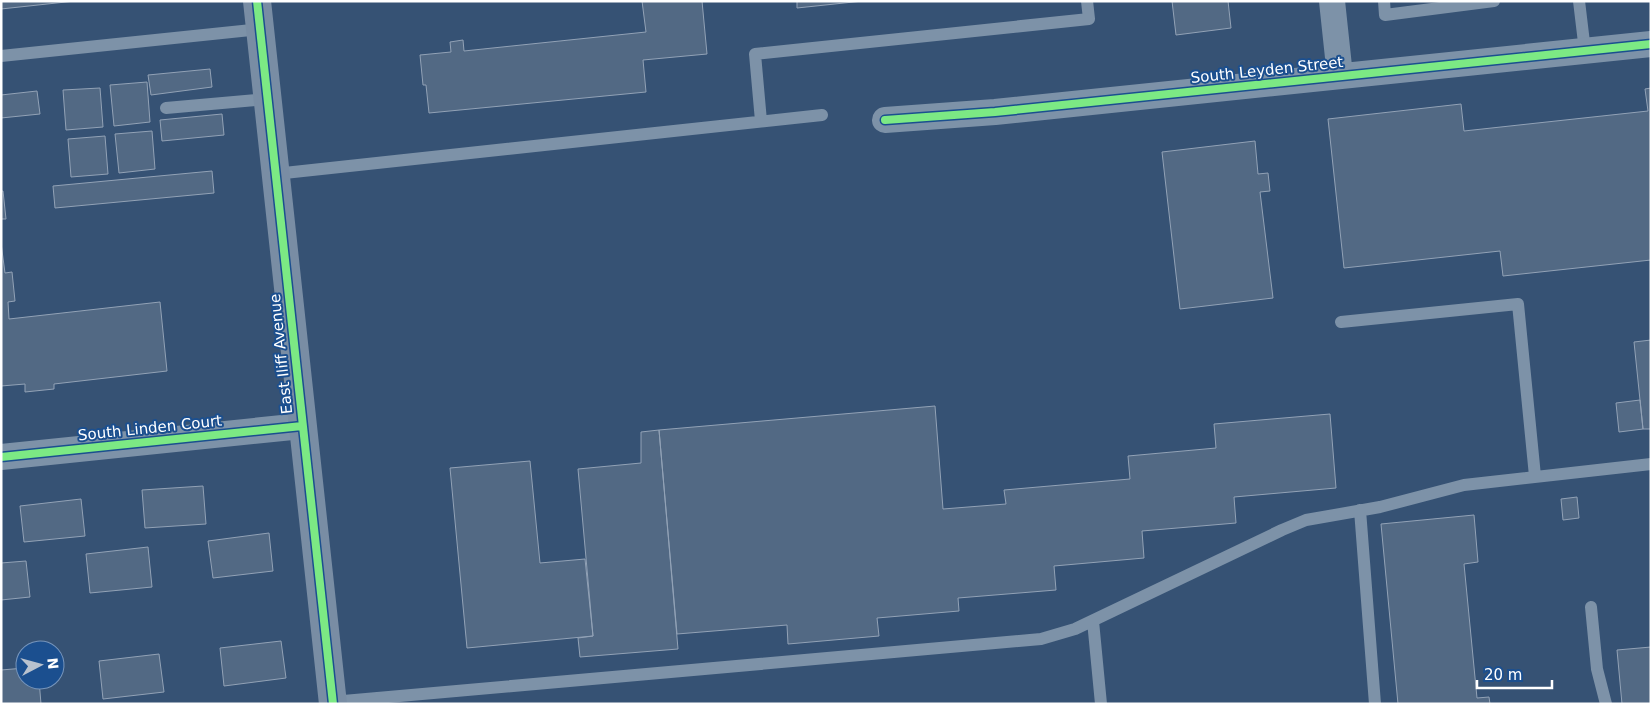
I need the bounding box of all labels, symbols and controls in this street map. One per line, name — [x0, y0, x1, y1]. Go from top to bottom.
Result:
street label: South Leyden Street — [1190, 53, 1344, 87]
street label: East Iliff Avenue — [266, 293, 296, 415]
street label: South Linden Court — [77, 411, 223, 445]
north arrow — [15, 640, 65, 690]
text: N — [44, 657, 61, 670]
scale bar — [1477, 658, 1552, 690]
text: 20 m — [1484, 666, 1522, 684]

